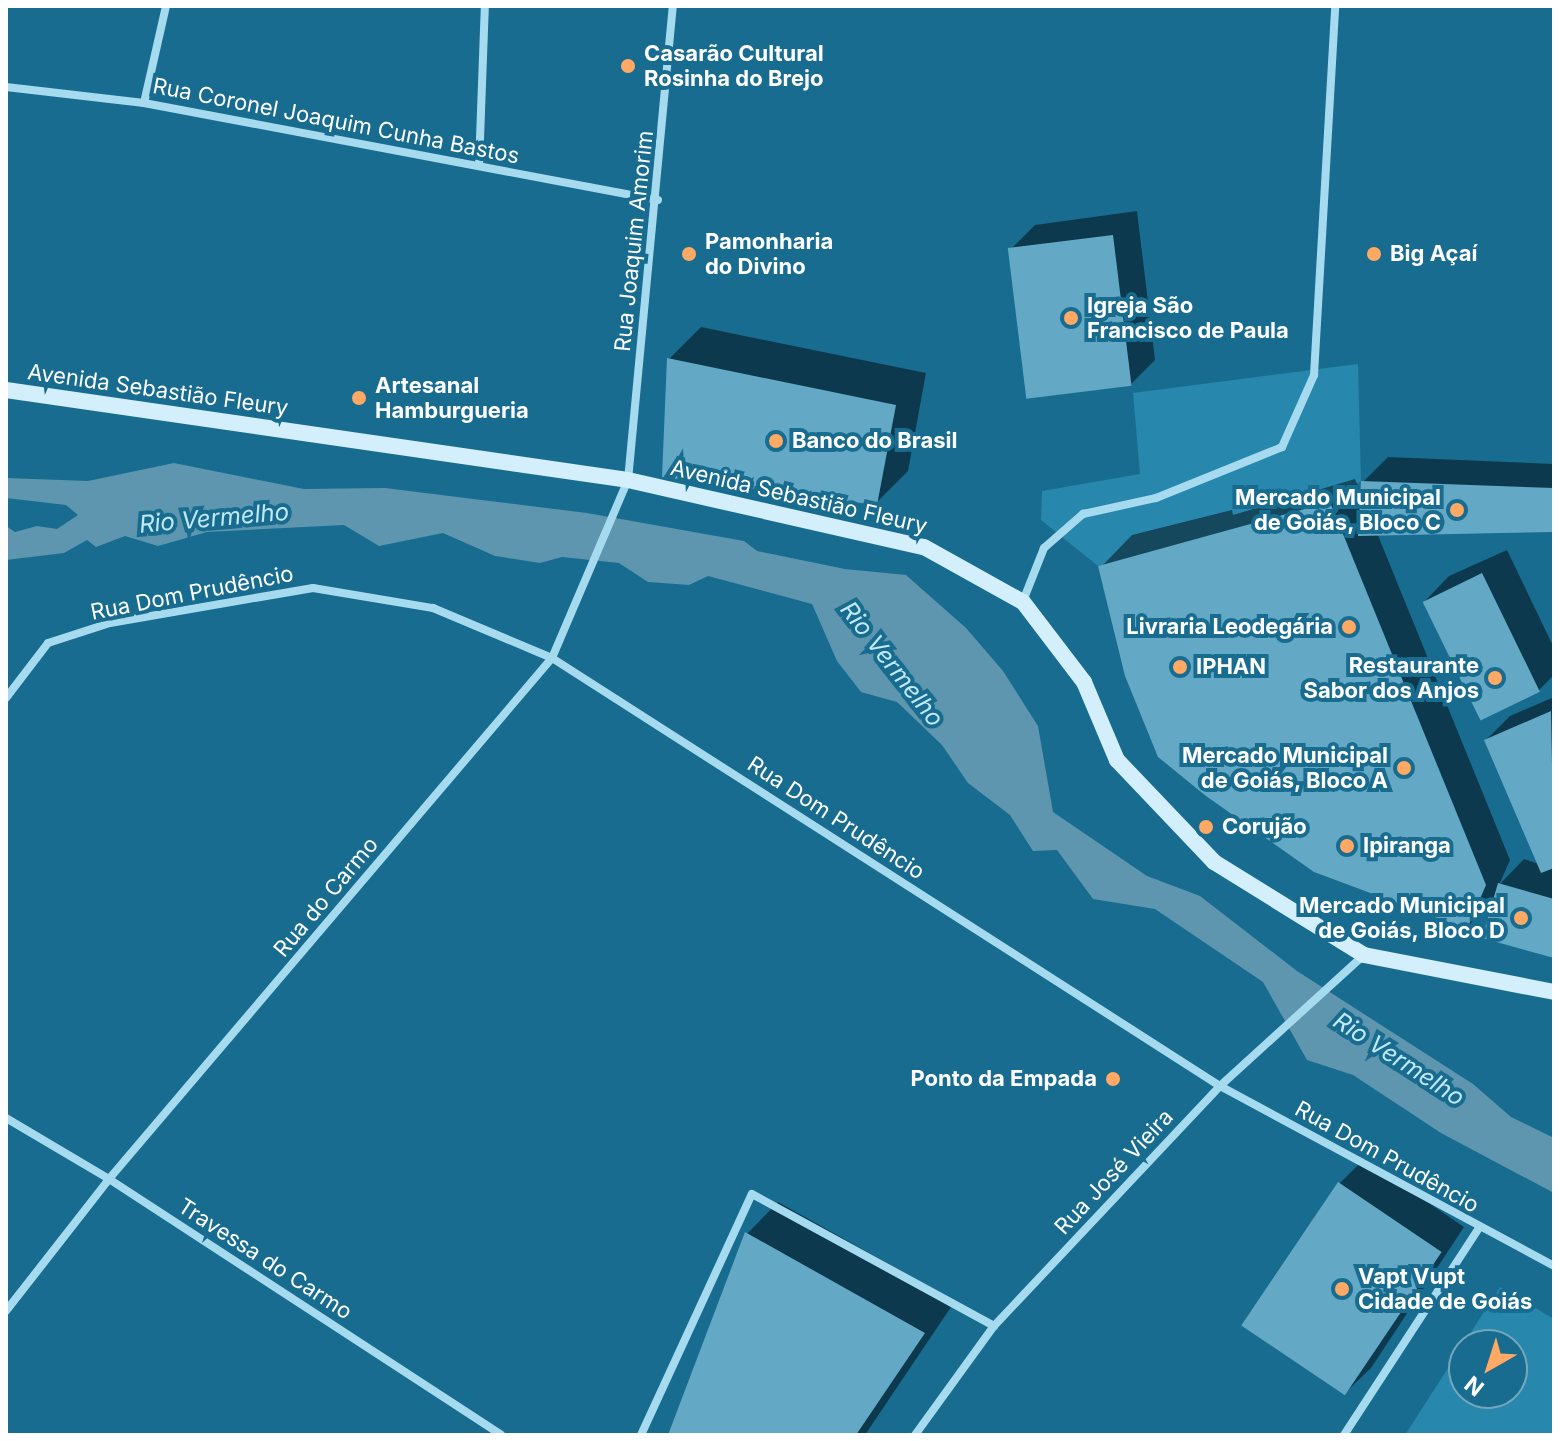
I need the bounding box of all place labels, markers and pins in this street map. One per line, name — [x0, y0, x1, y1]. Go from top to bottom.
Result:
place label: Casarão Cultural Rosinha do Brejo — [644, 40, 824, 92]
marker: Casarão Cultural Rosinha do Brejo — [619, 57, 637, 75]
place label: Pamonharia do Divino — [705, 228, 833, 280]
place label: Big Açaí — [1390, 241, 1477, 267]
marker: Pamonharia do Divino — [680, 245, 698, 263]
marker: Big Açaí — [1365, 245, 1383, 263]
place label: Igreja São Francisco de Paula — [1087, 292, 1289, 344]
marker: Igreja São Francisco de Paula — [1062, 309, 1080, 327]
place label: Artesanal Hamburgueria — [375, 372, 529, 424]
marker: Artesanal Hamburgueria — [350, 389, 368, 407]
place label: Banco do Brasil — [792, 428, 957, 454]
marker: Banco do Brasil — [767, 432, 785, 450]
place label: Mercado Municipal de Goiás, Bloco C — [1235, 484, 1441, 536]
marker: Mercado Municipal de Goiás, Bloco C — [1448, 501, 1466, 519]
place label: Livraria Leodegária — [1126, 614, 1333, 640]
marker: Livraria Leodegária — [1340, 618, 1358, 636]
place label: Restaurante Sabor dos Anjos — [1304, 652, 1479, 704]
place label: IPHAN — [1196, 654, 1266, 680]
marker: IPHAN — [1171, 658, 1189, 676]
marker: Restaurante Sabor dos Anjos — [1486, 669, 1504, 687]
place label: Mercado Municipal de Goiás, Bloco A — [1182, 742, 1388, 794]
marker: Mercado Municipal de Goiás, Bloco A — [1395, 759, 1413, 777]
place label: Corujão — [1222, 814, 1307, 840]
marker: Corujão — [1197, 818, 1215, 836]
place label: Ipiranga — [1363, 833, 1451, 859]
marker: Ipiranga — [1338, 837, 1356, 855]
place label: Mercado Municipal de Goiás, Bloco D — [1299, 892, 1505, 944]
marker: Mercado Municipal de Goiás, Bloco D — [1512, 909, 1530, 927]
place label: Ponto da Empada — [910, 1066, 1097, 1092]
marker: Ponto da Empada — [1104, 1070, 1122, 1088]
place label: Vapt Vupt Cidade de Goiás — [1358, 1263, 1532, 1314]
marker: Vapt Vupt Cidade de Goiás — [1333, 1280, 1351, 1298]

